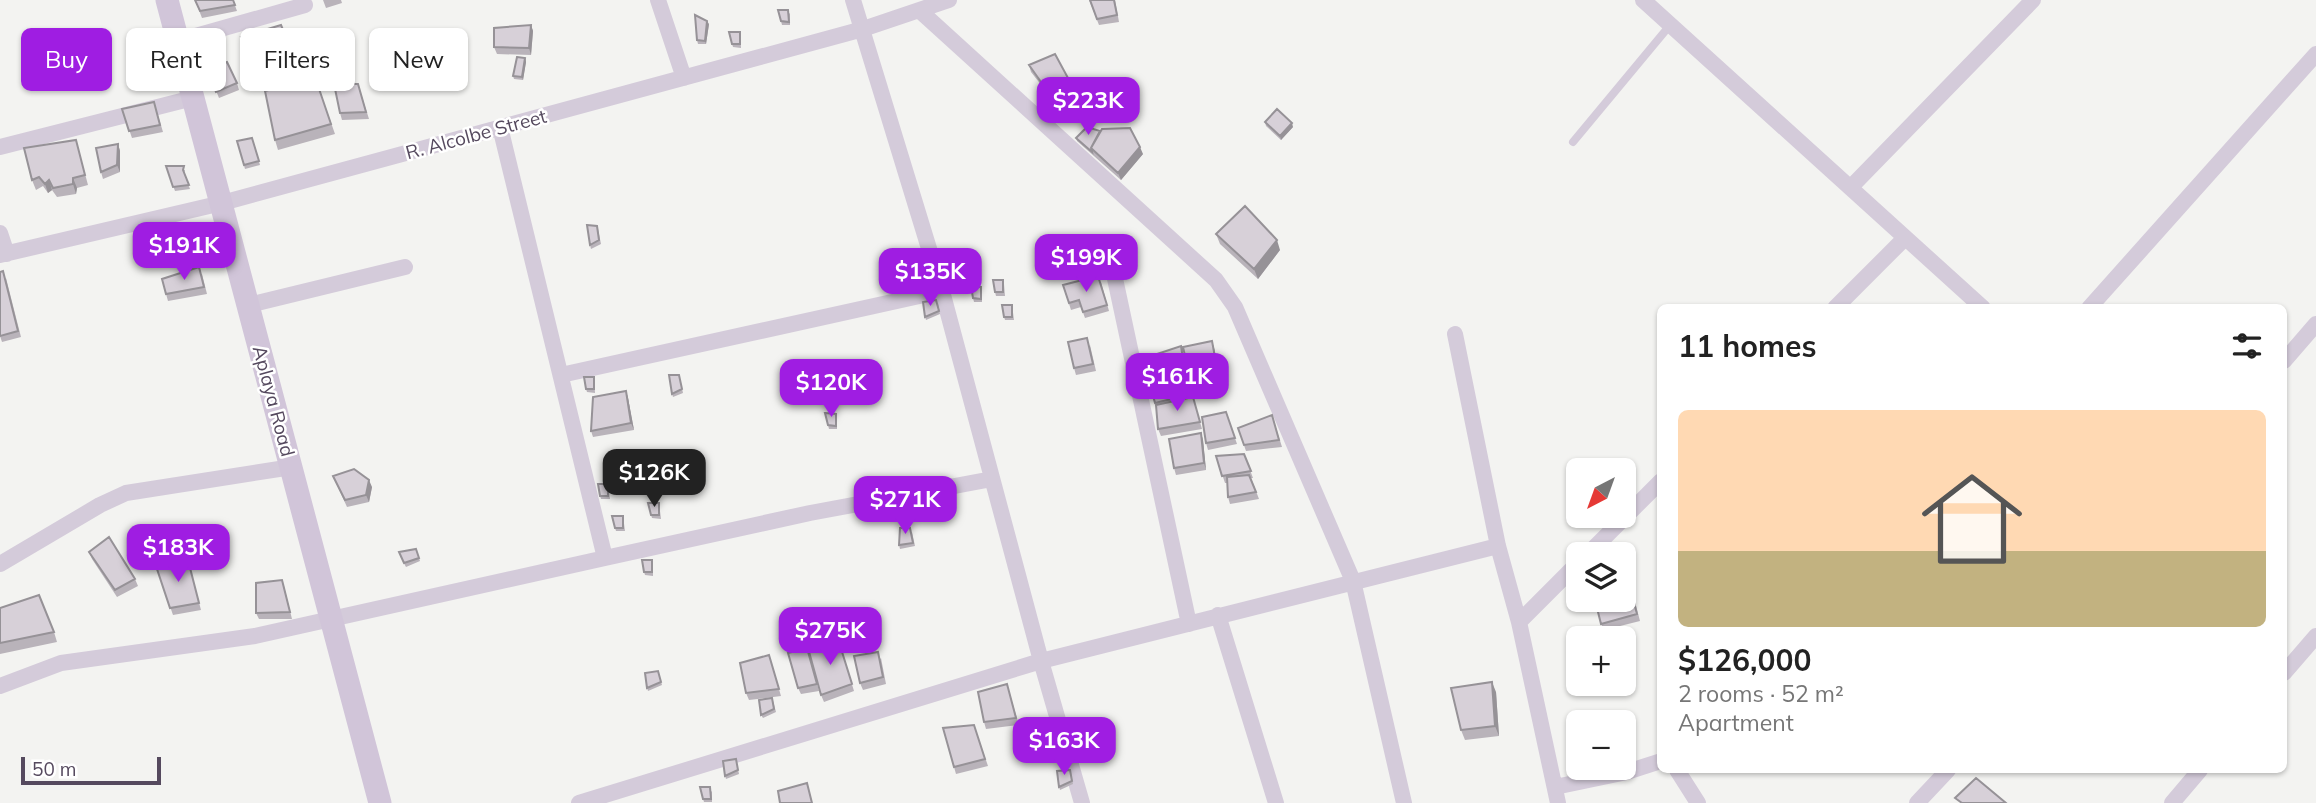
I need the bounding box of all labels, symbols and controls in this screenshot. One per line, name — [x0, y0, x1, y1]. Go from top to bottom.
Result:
chip: Buy — [21, 28, 112, 91]
chip: Rent — [126, 28, 226, 91]
chip: Filters — [240, 28, 355, 91]
chip: New — [369, 28, 468, 91]
pin: $223K — [1039, 78, 1137, 137]
text: $223K — [1053, 85, 1123, 114]
street label: R. Alcolbe Street — [403, 104, 549, 164]
pin: $191K — [135, 222, 233, 282]
text: $191K — [149, 230, 219, 259]
pin: $199K — [1037, 234, 1135, 294]
text: $199K — [1051, 242, 1121, 271]
pin: $135K — [881, 248, 979, 308]
text: $135K — [895, 256, 965, 285]
text: 11 homes — [1678, 327, 1817, 365]
icon: filters — [2228, 327, 2266, 365]
street label: Aplaya Road — [248, 343, 300, 459]
pin: $161K — [1128, 354, 1226, 413]
pin: $120K — [782, 360, 880, 419]
text: $161K — [1142, 361, 1212, 390]
text: $120K — [796, 367, 866, 396]
pin: $126K — [605, 449, 703, 509]
icon: home — [1909, 456, 2035, 582]
text: $126K — [619, 457, 689, 486]
north arrow — [1566, 458, 1636, 528]
map controls — [1566, 458, 1636, 780]
pin: $271K — [856, 476, 954, 536]
text: $271K — [870, 484, 940, 513]
pin: $183K — [129, 524, 227, 584]
text: $183K — [143, 532, 213, 561]
button: layers — [1566, 542, 1636, 612]
pin: $275K — [781, 608, 879, 667]
text: $275K — [795, 615, 865, 644]
button: + — [1566, 626, 1636, 696]
text: $126,000 — [1678, 641, 1811, 679]
text: 2 rooms · 52 m² — [1678, 679, 1844, 708]
text: Apartment — [1678, 708, 1794, 737]
button: − — [1566, 710, 1636, 780]
pin: $163K — [1015, 718, 1113, 777]
text: $163K — [1029, 725, 1099, 754]
scale bar — [21, 754, 161, 786]
text: 50 m — [32, 757, 76, 781]

